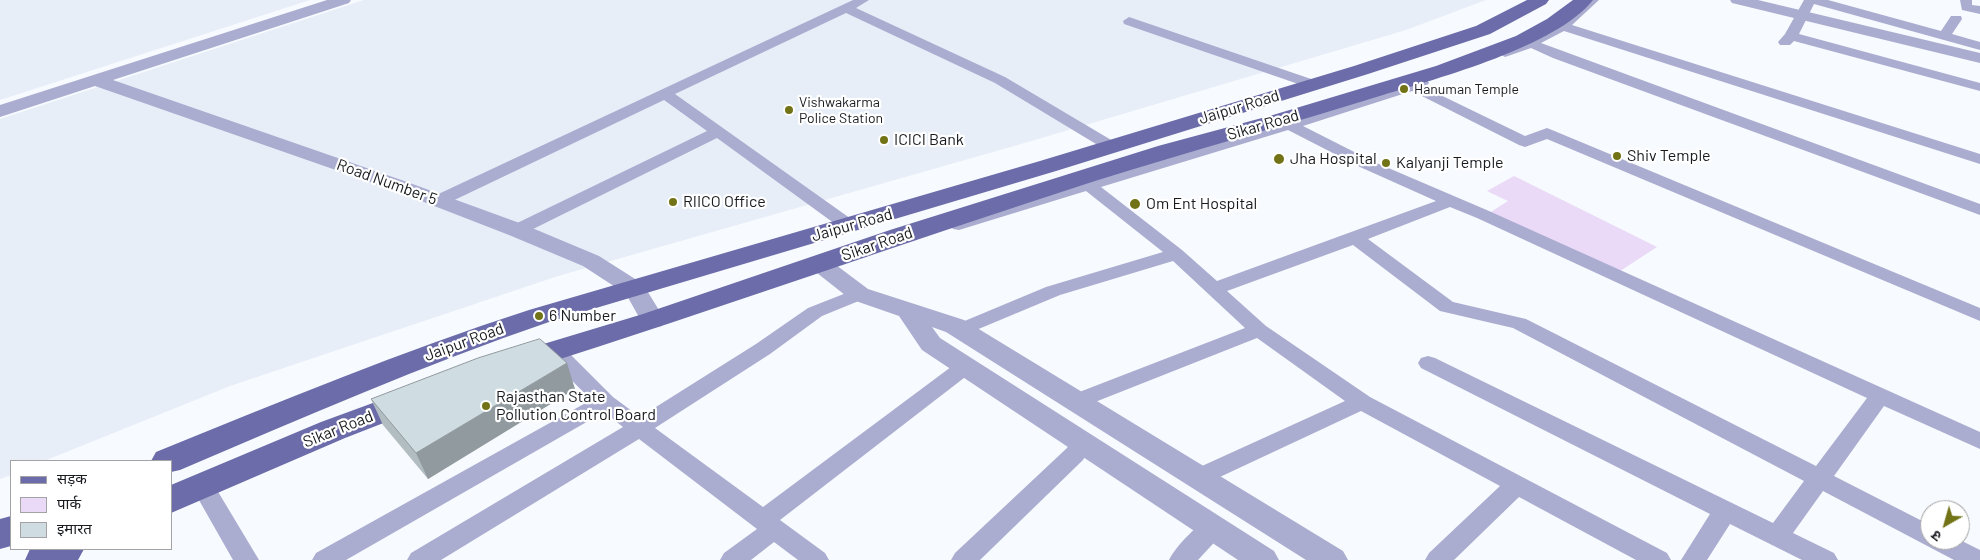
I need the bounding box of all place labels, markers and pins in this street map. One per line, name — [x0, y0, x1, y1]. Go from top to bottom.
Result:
place label: Hanuman Temple — [1414, 81, 1519, 97]
marker: Hanuman Temple — [1398, 83, 1410, 95]
place label: Vishwakarma Police Station — [799, 94, 883, 126]
marker: Vishwakarma Police Station — [783, 104, 795, 116]
place label: ICICI Bank — [894, 130, 964, 150]
marker: ICICI Bank — [878, 134, 890, 146]
place label: Shiv Temple — [1627, 146, 1711, 166]
place label: Jha Hospital — [1290, 149, 1377, 169]
marker: Shiv Temple — [1611, 150, 1623, 162]
marker: Jha Hospital — [1272, 152, 1286, 166]
place label: Kalyanji Temple — [1396, 153, 1504, 173]
marker: Kalyanji Temple — [1380, 157, 1392, 169]
place label: RIICO Office — [683, 192, 766, 212]
place label: Om Ent Hospital — [1146, 194, 1257, 214]
marker: RIICO Office — [667, 196, 679, 208]
marker: Om Ent Hospital — [1128, 197, 1142, 211]
place label: 6 Number — [549, 306, 616, 326]
marker: 6 Number — [533, 310, 545, 322]
place label: Rajasthan State Pollution Control Board — [496, 387, 656, 425]
marker: Rajasthan State Pollution Control Board — [480, 400, 492, 412]

